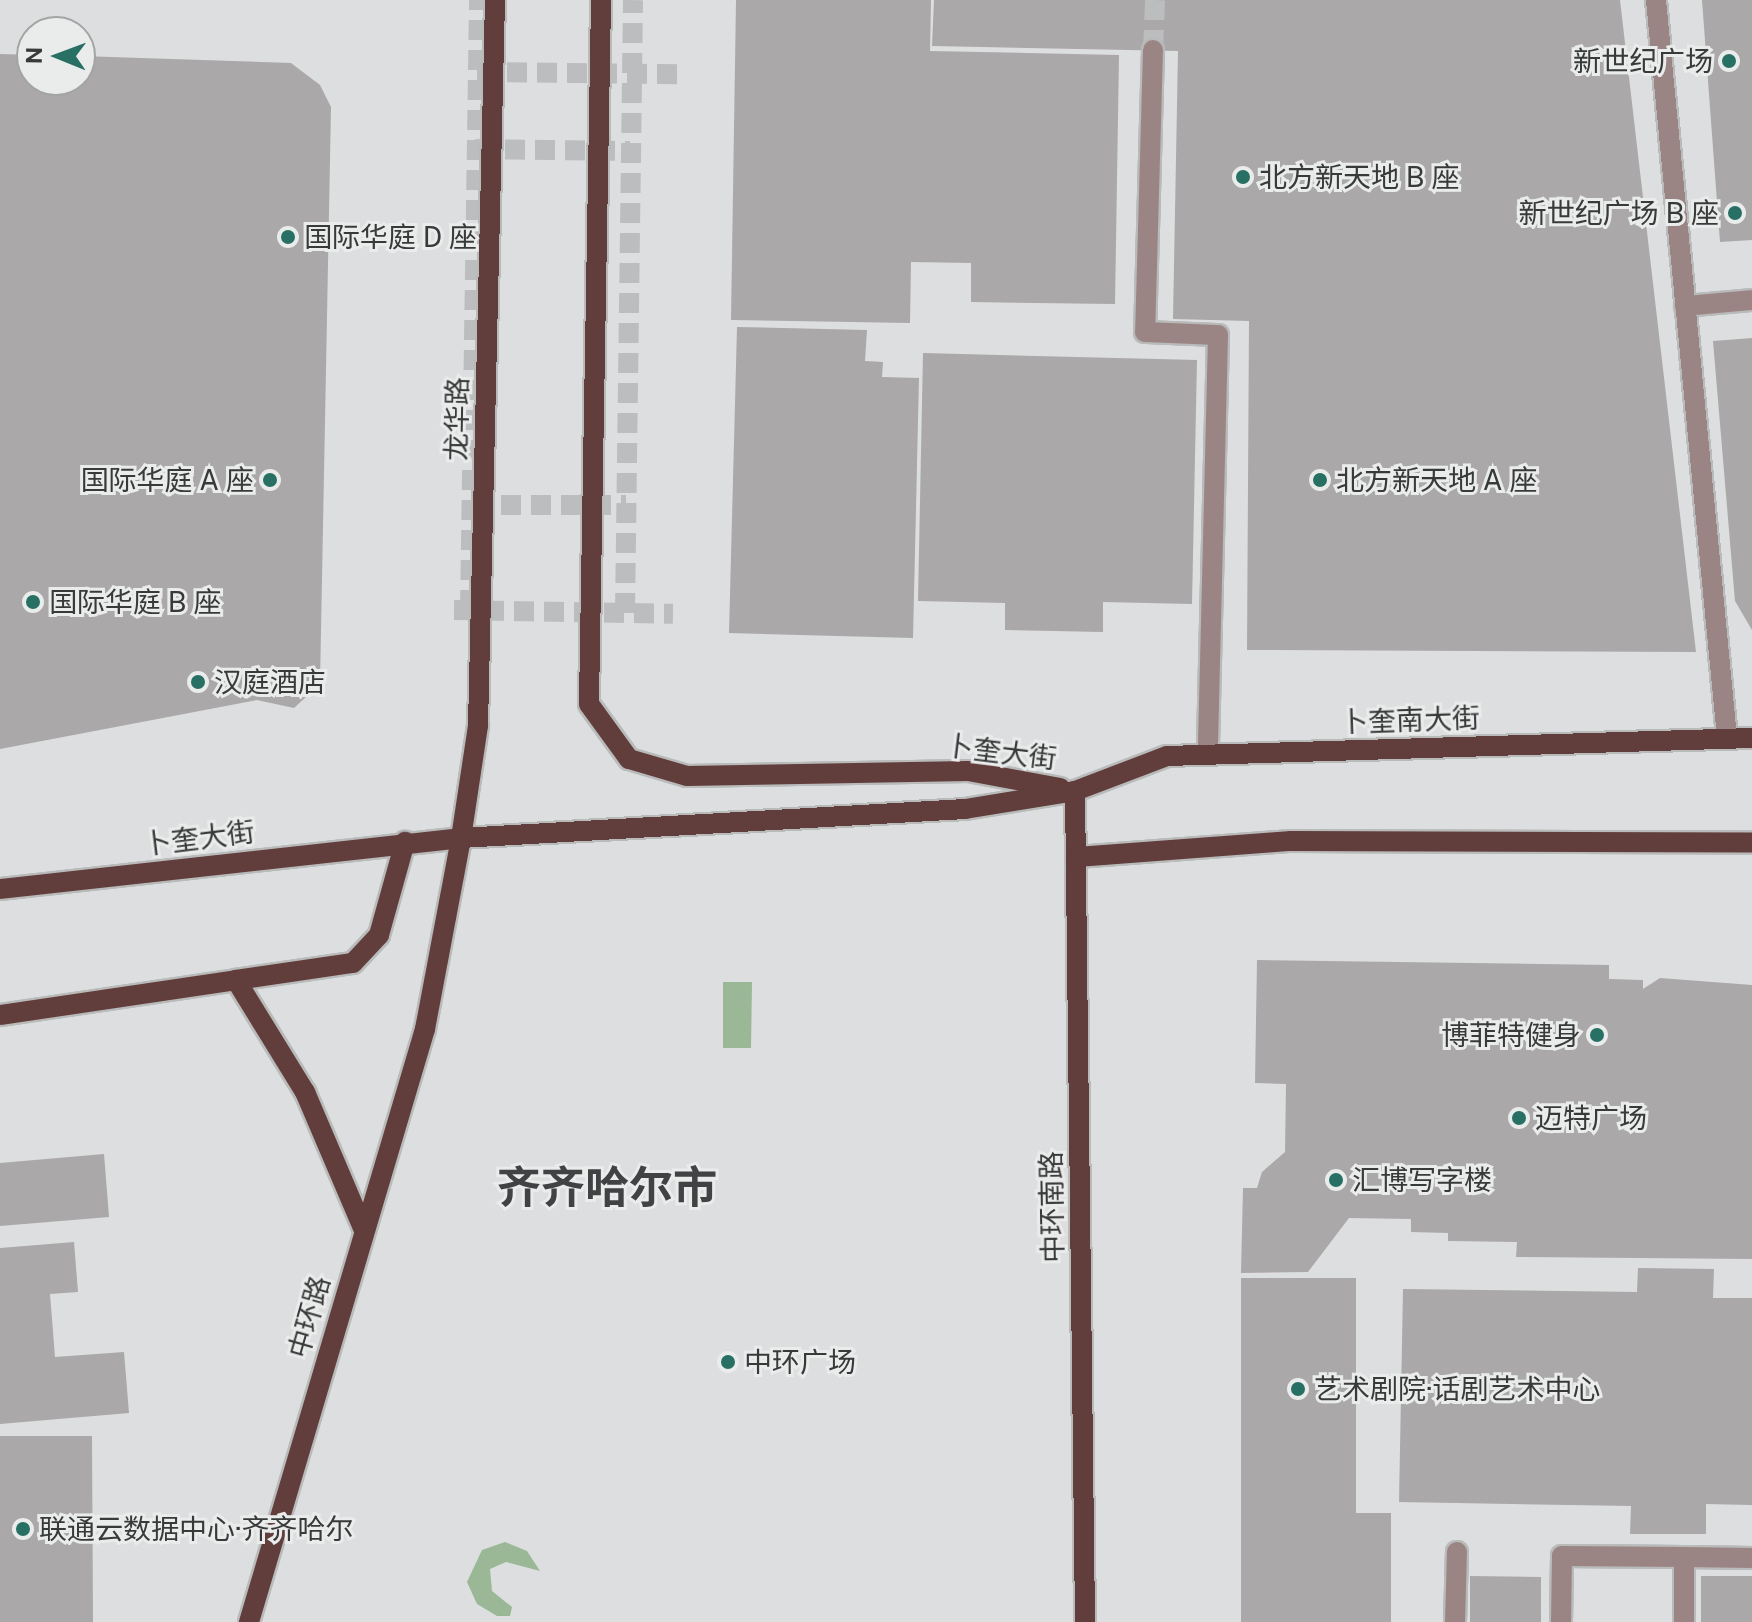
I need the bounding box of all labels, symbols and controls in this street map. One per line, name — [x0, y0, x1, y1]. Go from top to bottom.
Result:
north arrow — [16, 16, 96, 96]
place label: 新世纪广场 — [1573, 44, 1713, 78]
text: N — [21, 47, 47, 64]
marker: 新世纪广场 — [1720, 52, 1738, 70]
place label: 北方新天地 B 座 — [1259, 160, 1459, 194]
marker: 北方新天地 B 座 — [1234, 168, 1252, 186]
place label: 新世纪广场 B 座 — [1519, 196, 1719, 230]
marker: 新世纪广场 B 座 — [1726, 204, 1744, 222]
place label: 国际华庭 D 座 — [304, 220, 477, 254]
marker: 国际华庭 D 座 — [279, 228, 297, 246]
street label: 龙华路 — [439, 377, 475, 461]
place label: 国际华庭 A 座 — [81, 463, 254, 497]
place label: 北方新天地 A 座 — [1336, 463, 1537, 497]
marker: 国际华庭 A 座 — [261, 471, 279, 489]
marker: 北方新天地 A 座 — [1311, 471, 1329, 489]
place label: 国际华庭 B 座 — [49, 585, 221, 619]
marker: 国际华庭 B 座 — [24, 593, 42, 611]
place label: 汉庭酒店 — [214, 665, 326, 699]
marker: 汉庭酒店 — [189, 673, 207, 691]
street label: 卜奎南大街 — [1339, 701, 1481, 739]
street label: 卜奎大街 — [943, 729, 1059, 775]
street label: 卜奎大街 — [141, 815, 257, 861]
place label: 博菲特健身 — [1441, 1018, 1581, 1052]
marker: 博菲特健身 — [1588, 1026, 1606, 1044]
place label: 迈特广场 — [1535, 1101, 1647, 1135]
marker: 迈特广场 — [1510, 1109, 1528, 1127]
street label: 中环南路 — [1034, 1151, 1070, 1263]
district label: 齐齐哈尔市 — [497, 1161, 717, 1213]
place label: 汇博写字楼 — [1352, 1163, 1492, 1197]
marker: 汇博写字楼 — [1327, 1171, 1345, 1189]
street label: 中环路 — [281, 1272, 337, 1362]
place label: 中环广场 — [744, 1345, 856, 1379]
marker: 中环广场 — [719, 1353, 737, 1371]
place label: 艺术剧院·话剧艺术中心 — [1314, 1372, 1600, 1406]
marker: 艺术剧院·话剧艺术中心 — [1289, 1380, 1307, 1398]
place label: 联通云数据中心·齐齐哈尔 — [39, 1512, 353, 1546]
marker: 联通云数据中心·齐齐哈尔 — [14, 1520, 32, 1538]

